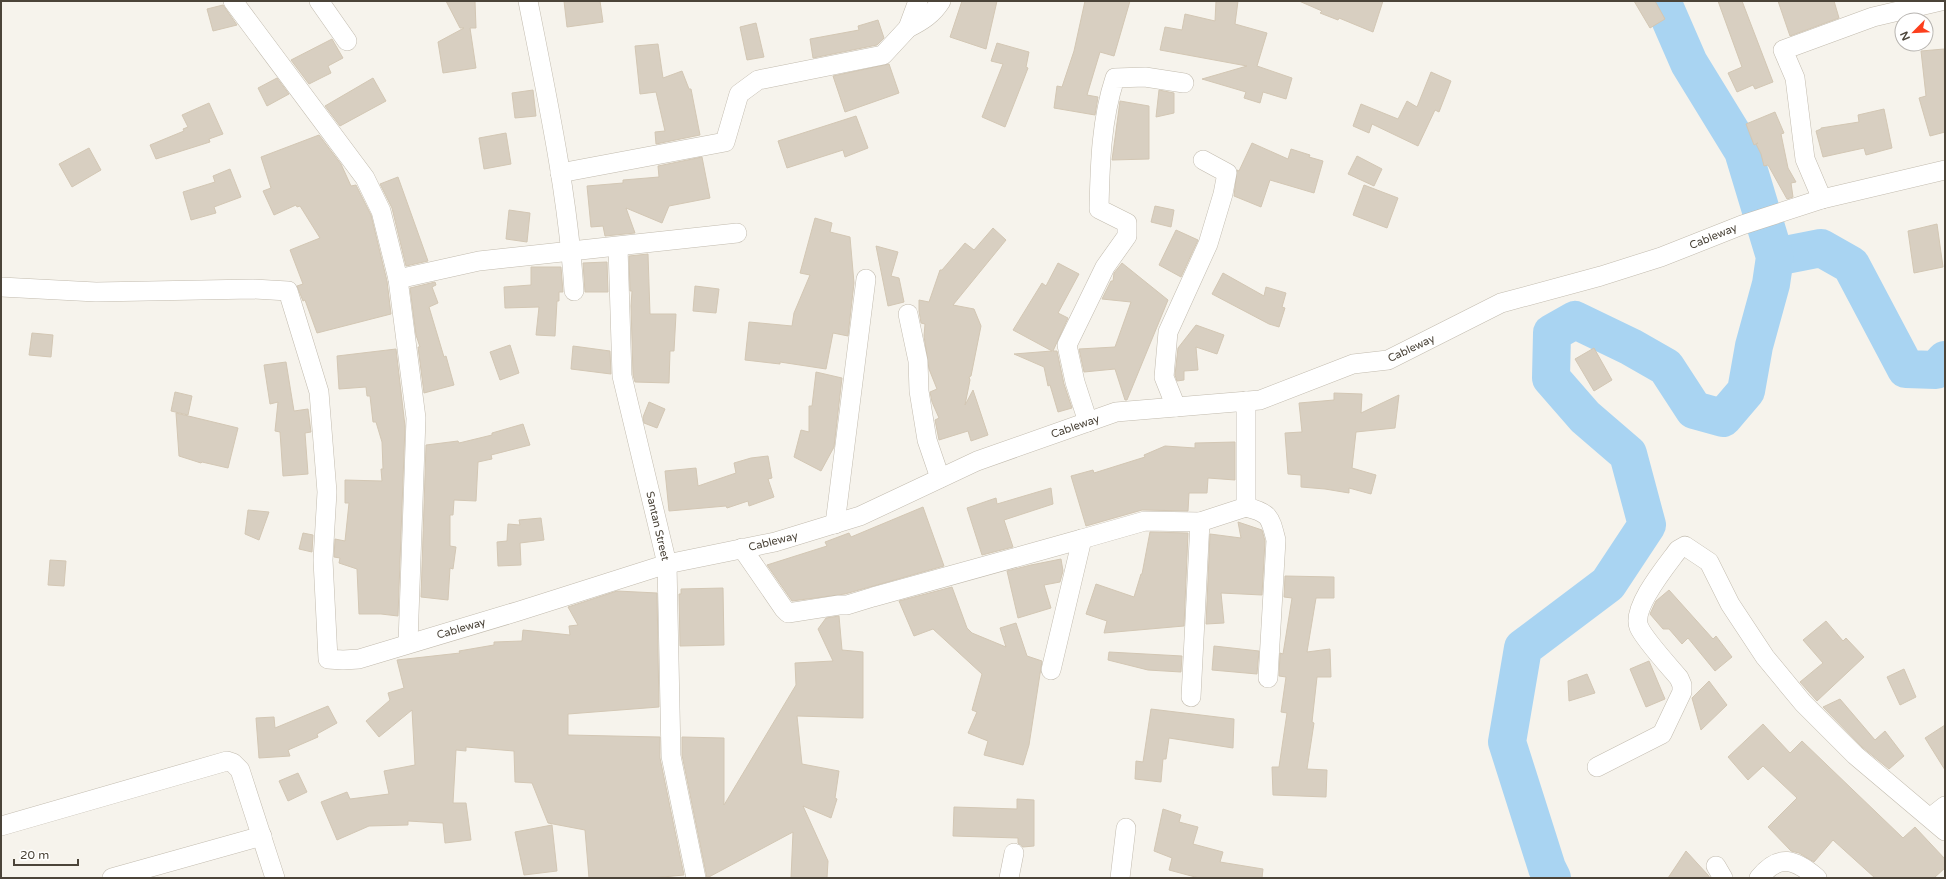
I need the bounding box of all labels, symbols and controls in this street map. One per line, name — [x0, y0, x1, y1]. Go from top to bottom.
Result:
north arrow — [1894, 12, 1934, 52]
text: N — [1898, 29, 1913, 43]
street label: Cableway — [1687, 221, 1739, 252]
street label: Cableway — [1386, 332, 1437, 365]
street label: Cableway — [1049, 412, 1101, 441]
street label: Santan Street — [643, 490, 672, 562]
street label: Cableway — [747, 529, 799, 554]
street label: Cableway — [435, 615, 487, 642]
scale bar — [14, 841, 78, 867]
text: 20 m — [20, 848, 49, 862]

